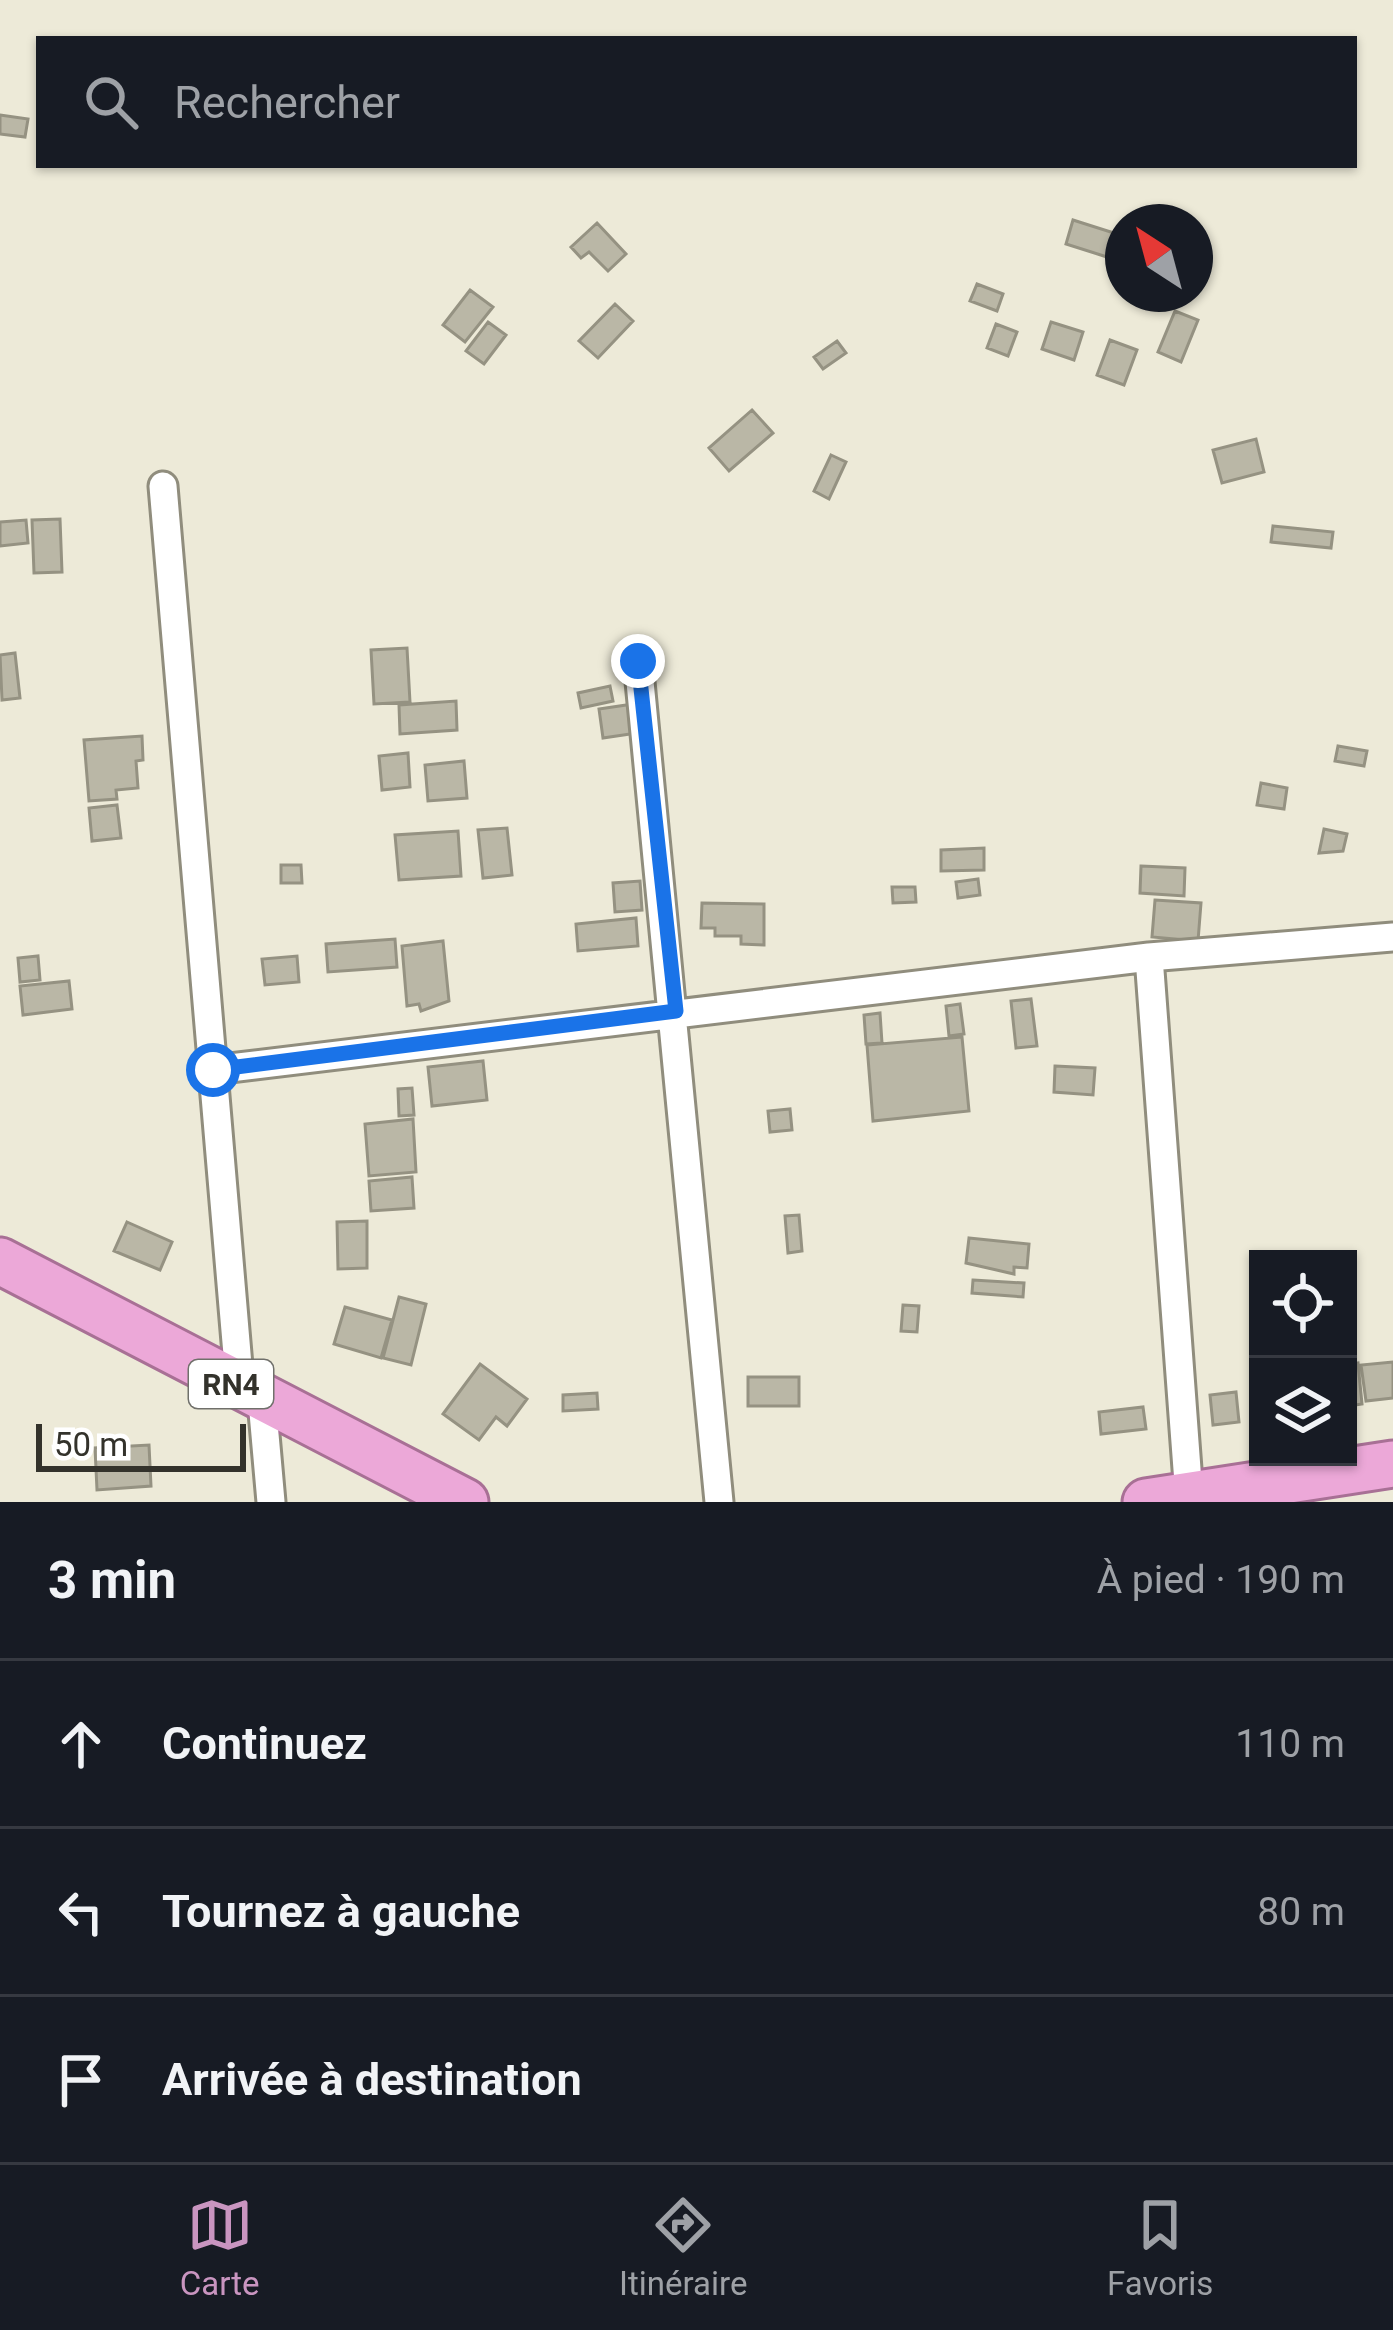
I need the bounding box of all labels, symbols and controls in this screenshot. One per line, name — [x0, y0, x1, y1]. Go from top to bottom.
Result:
search box — [36, 36, 1357, 168]
icon: search — [78, 69, 144, 135]
text: Rechercher — [174, 76, 400, 129]
north arrow — [1105, 204, 1213, 312]
route end — [611, 634, 665, 688]
route start — [186, 1043, 240, 1097]
map controls — [1249, 1250, 1357, 1466]
button: locate — [1249, 1250, 1357, 1358]
button: layers — [1249, 1358, 1357, 1466]
road number: RN4 — [189, 1360, 273, 1408]
scale bar — [36, 1418, 246, 1471]
text: 50 m — [54, 1425, 128, 1464]
text: 3 min — [48, 1551, 176, 1610]
text: À pied · 190 m — [1097, 1557, 1345, 1603]
icon: ahead — [48, 1711, 114, 1777]
text: Continuez — [162, 1717, 367, 1770]
text: 110 m — [1235, 1721, 1345, 1767]
icon: left — [48, 1879, 114, 1945]
text: Tournez à gauche — [162, 1885, 520, 1938]
text: 80 m — [1257, 1889, 1345, 1935]
icon: arrive — [48, 2047, 114, 2113]
text: Arrivée à destination — [162, 2053, 582, 2106]
tab: Carte — [180, 2192, 259, 2303]
tab: Itinéraire — [619, 2192, 747, 2303]
tab: Favoris — [1107, 2192, 1213, 2303]

